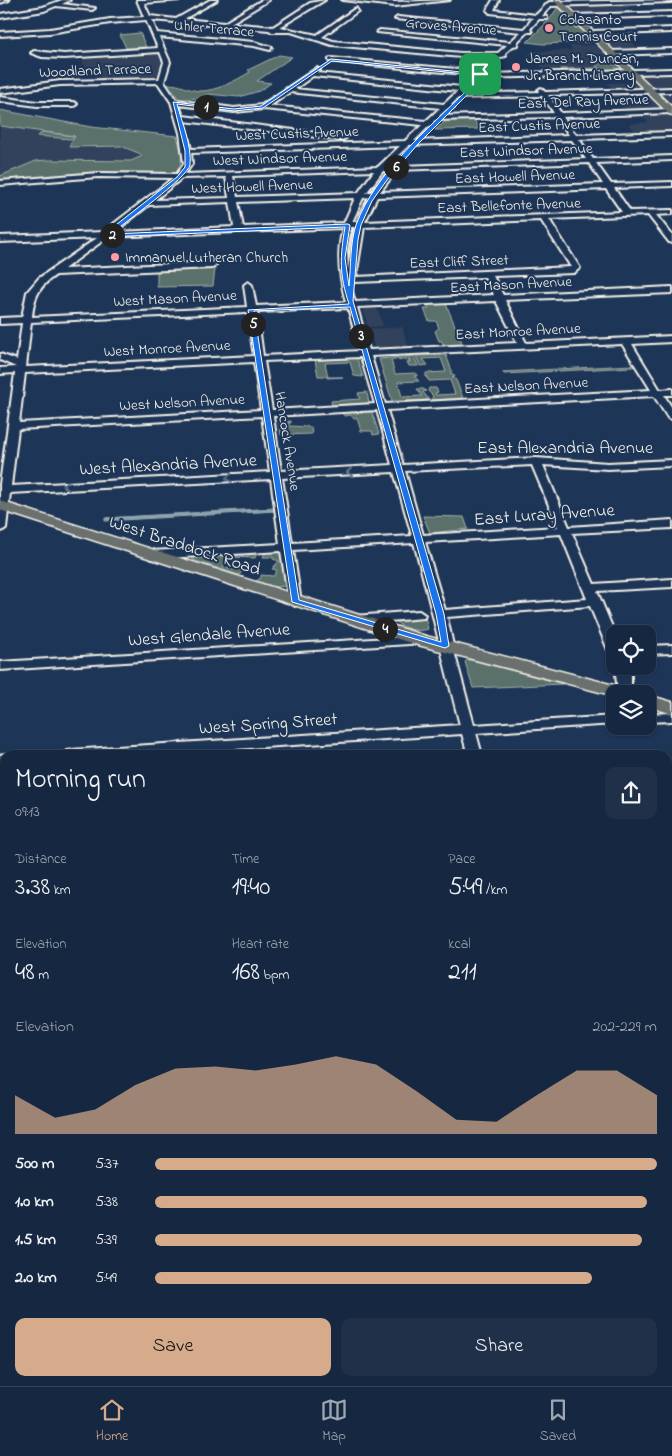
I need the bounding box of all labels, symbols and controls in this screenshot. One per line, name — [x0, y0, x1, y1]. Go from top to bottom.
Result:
place label: Colasanto Tennis Court — [559, 9, 637, 48]
street label: Groves Avenue — [405, 12, 497, 42]
street label: Uhler Terrace — [173, 15, 255, 43]
marker: Colasanto Tennis Court — [543, 22, 555, 34]
place label: James M. Duncan, Jr. Branch Library — [526, 48, 639, 88]
pin — [459, 53, 501, 95]
street label: Woodland Terrace — [39, 58, 152, 84]
icon: arrive — [466, 60, 494, 88]
marker: James M. Duncan, Jr. Branch Library — [510, 61, 522, 73]
street label: East Del Ray Avenue — [517, 89, 649, 116]
pin: 1 — [194, 94, 218, 120]
text: 1 — [204, 97, 209, 118]
street label: East Custis Avenue — [478, 113, 601, 139]
street label: West Custis Avenue — [235, 121, 359, 147]
street label: East Windsor Avenue — [459, 138, 593, 164]
street label: West Windsor Avenue — [213, 146, 348, 172]
pin: 6 — [384, 154, 408, 180]
text: 6 — [393, 157, 400, 178]
street label: East Howell Avenue — [455, 164, 576, 190]
street label: West Howell Avenue — [191, 174, 313, 200]
street label: East Bellefonte Avenue — [437, 192, 582, 220]
pin: 2 — [100, 222, 124, 248]
text: 2 — [109, 225, 116, 246]
place label: Immanuel Lutheran Church — [125, 247, 288, 269]
street label: East Cliff Street — [409, 249, 509, 275]
marker: Immanuel Lutheran Church — [109, 251, 121, 263]
street label: East Mason Avenue — [449, 271, 573, 299]
street label: West Mason Avenue — [113, 285, 238, 313]
pin: 5 — [240, 312, 266, 336]
text: 5 — [249, 314, 258, 335]
street label: East Monroe Avenue — [455, 318, 582, 346]
pin: 3 — [348, 324, 374, 348]
text: 3 — [359, 326, 364, 347]
street label: West Monroe Avenue — [103, 335, 231, 363]
street label: East Nelson Avenue — [463, 372, 589, 400]
street label: West Nelson Avenue — [119, 389, 246, 417]
street label: Hancock Avenue — [268, 390, 306, 493]
street label: East Alexandria Avenue — [477, 436, 654, 462]
street label: West Alexandria Avenue — [79, 448, 258, 484]
one-way arrow — [345, 466, 353, 477]
one-way arrow — [224, 473, 232, 483]
one-way arrow — [62, 481, 70, 492]
street label: East Luray Avenue — [473, 498, 616, 534]
street label: West Braddock Road — [105, 510, 264, 584]
pin: 4 — [372, 616, 398, 642]
street label: West Glendale Avenue — [127, 617, 292, 655]
text: 4 — [383, 619, 388, 640]
map controls — [606, 625, 656, 735]
button: locate — [606, 625, 656, 675]
button: layers — [606, 685, 656, 735]
street label: West Spring Street — [198, 707, 338, 744]
text: Morning run — [15, 760, 146, 801]
button: share — [605, 767, 657, 819]
text: 09:13 — [15, 800, 40, 824]
text: Distance — [15, 849, 67, 870]
text: Time — [232, 849, 259, 870]
text: Pace — [448, 849, 476, 870]
text: 3.38 — [15, 870, 50, 906]
text: 19:40 — [232, 870, 270, 906]
text: 5:49 — [448, 870, 483, 906]
text: km — [50, 880, 71, 901]
text: /km — [483, 880, 507, 901]
text: Elevation — [15, 934, 66, 955]
text: Heart rate — [232, 934, 289, 955]
text: kcal — [448, 934, 471, 955]
text: 48 — [15, 955, 35, 991]
text: 168 — [232, 955, 260, 991]
text: 211 — [448, 955, 477, 991]
text: m — [35, 965, 49, 986]
text: bpm — [260, 965, 289, 986]
text: Elevation — [15, 1015, 74, 1039]
text: 202–229 m — [592, 1015, 657, 1039]
text: 500 m — [15, 1152, 54, 1176]
text: 5:37 — [95, 1152, 119, 1176]
text: 1.0 km — [15, 1190, 54, 1214]
text: 5:38 — [95, 1190, 118, 1214]
text: 1.5 km — [15, 1228, 56, 1252]
text: 5:39 — [95, 1228, 117, 1252]
text: 2.0 km — [15, 1266, 57, 1290]
text: 5:49 — [95, 1266, 117, 1290]
button: Save — [15, 1318, 331, 1376]
button: Share — [341, 1318, 657, 1376]
tab: Home — [96, 1396, 128, 1447]
tab: Map — [320, 1396, 348, 1447]
tab: Saved — [540, 1396, 576, 1447]

